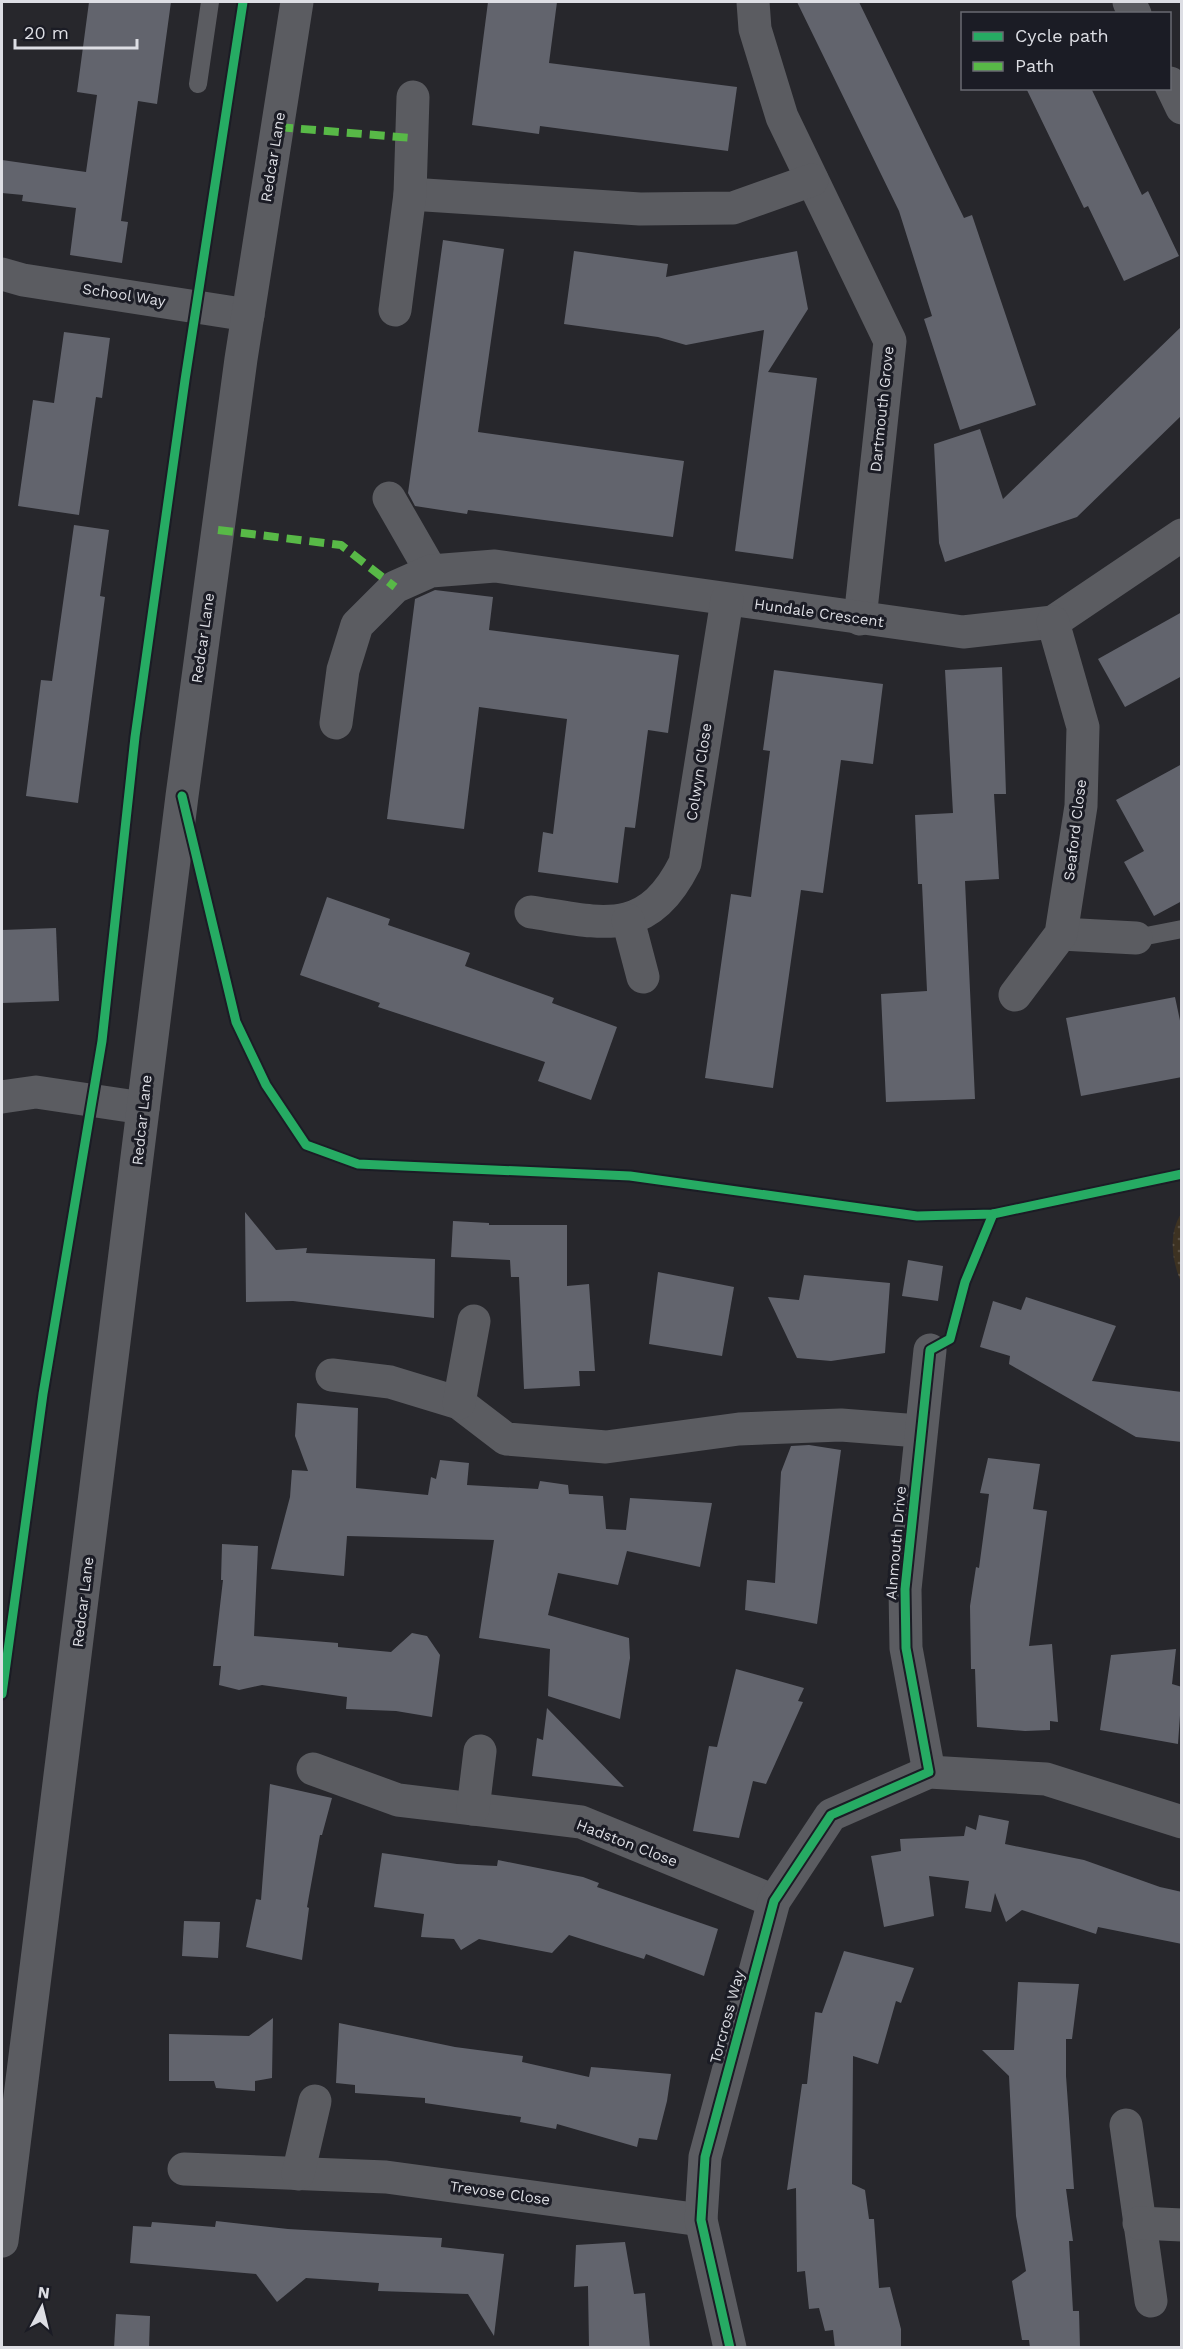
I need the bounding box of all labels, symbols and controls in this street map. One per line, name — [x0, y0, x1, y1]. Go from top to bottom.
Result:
scale bar — [15, 12, 136, 50]
legend — [961, 12, 1171, 90]
text: 20 m — [24, 22, 69, 43]
text: Cycle path — [1015, 25, 1109, 46]
text: Path — [1015, 55, 1055, 76]
street label: Redcar Lane — [257, 111, 289, 203]
street label: School Way — [81, 280, 167, 310]
street label: Dartmouth Grove — [866, 345, 898, 473]
street label: Redcar Lane — [188, 592, 218, 684]
street label: Hundale Crescent — [753, 595, 886, 631]
street label: Colwyn Close — [682, 722, 716, 822]
street label: Seaford Close — [1060, 778, 1090, 882]
street label: Redcar Lane — [128, 1074, 156, 1166]
street label: Alnmouth Drive — [882, 1485, 910, 1601]
street label: Redcar Lane — [69, 1556, 97, 1648]
street label: Hadston Close — [574, 1815, 680, 1871]
street label: Torcross Way — [706, 1968, 748, 2066]
street label: Trevose Close — [449, 2177, 551, 2209]
north arrow — [12, 2277, 72, 2337]
text: N — [37, 2282, 51, 2303]

